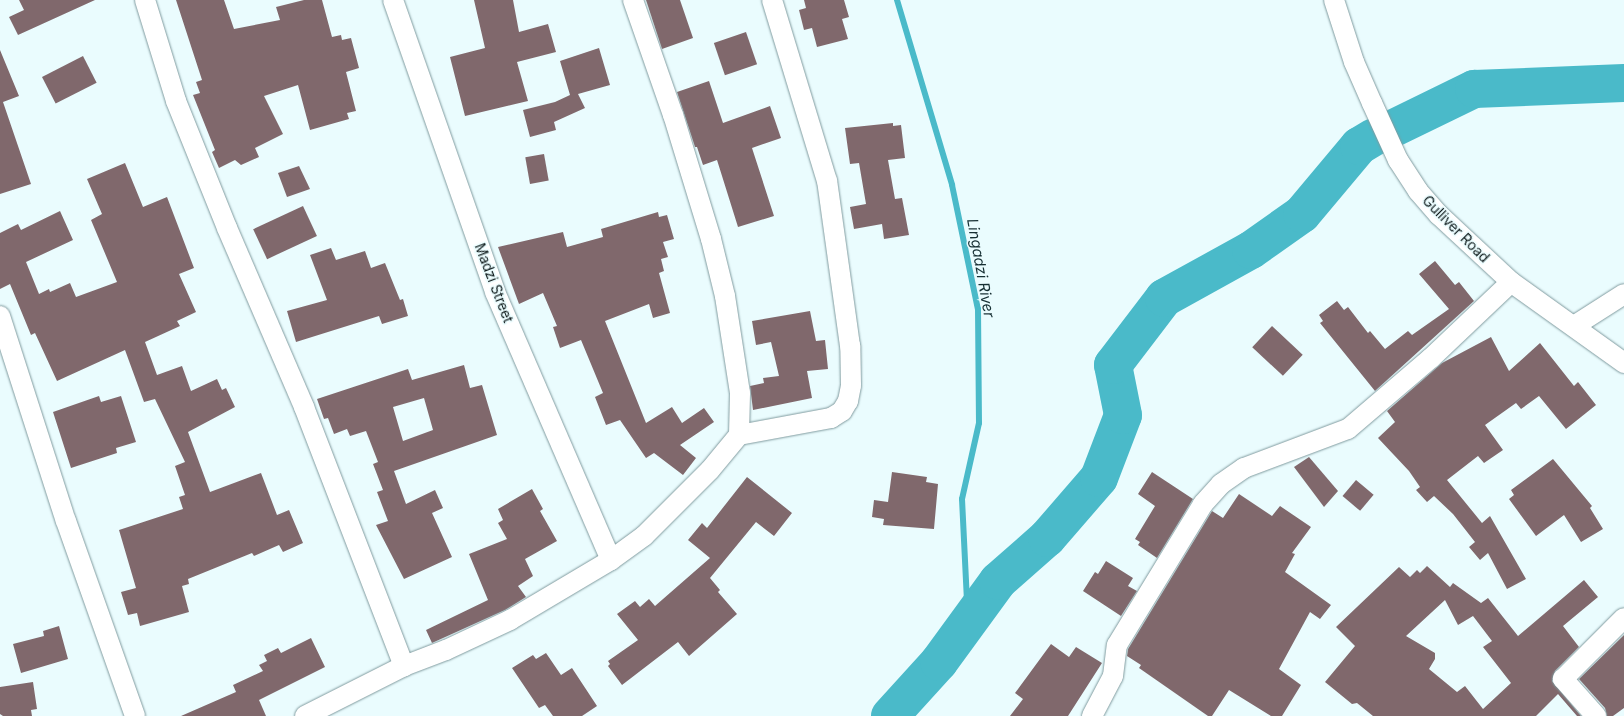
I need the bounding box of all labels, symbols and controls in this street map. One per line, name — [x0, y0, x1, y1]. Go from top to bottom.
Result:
street label: Gulliver Road — [1419, 192, 1493, 266]
water label: Lingadzi River — [963, 217, 999, 319]
street label: Madzi Street — [471, 241, 517, 325]

